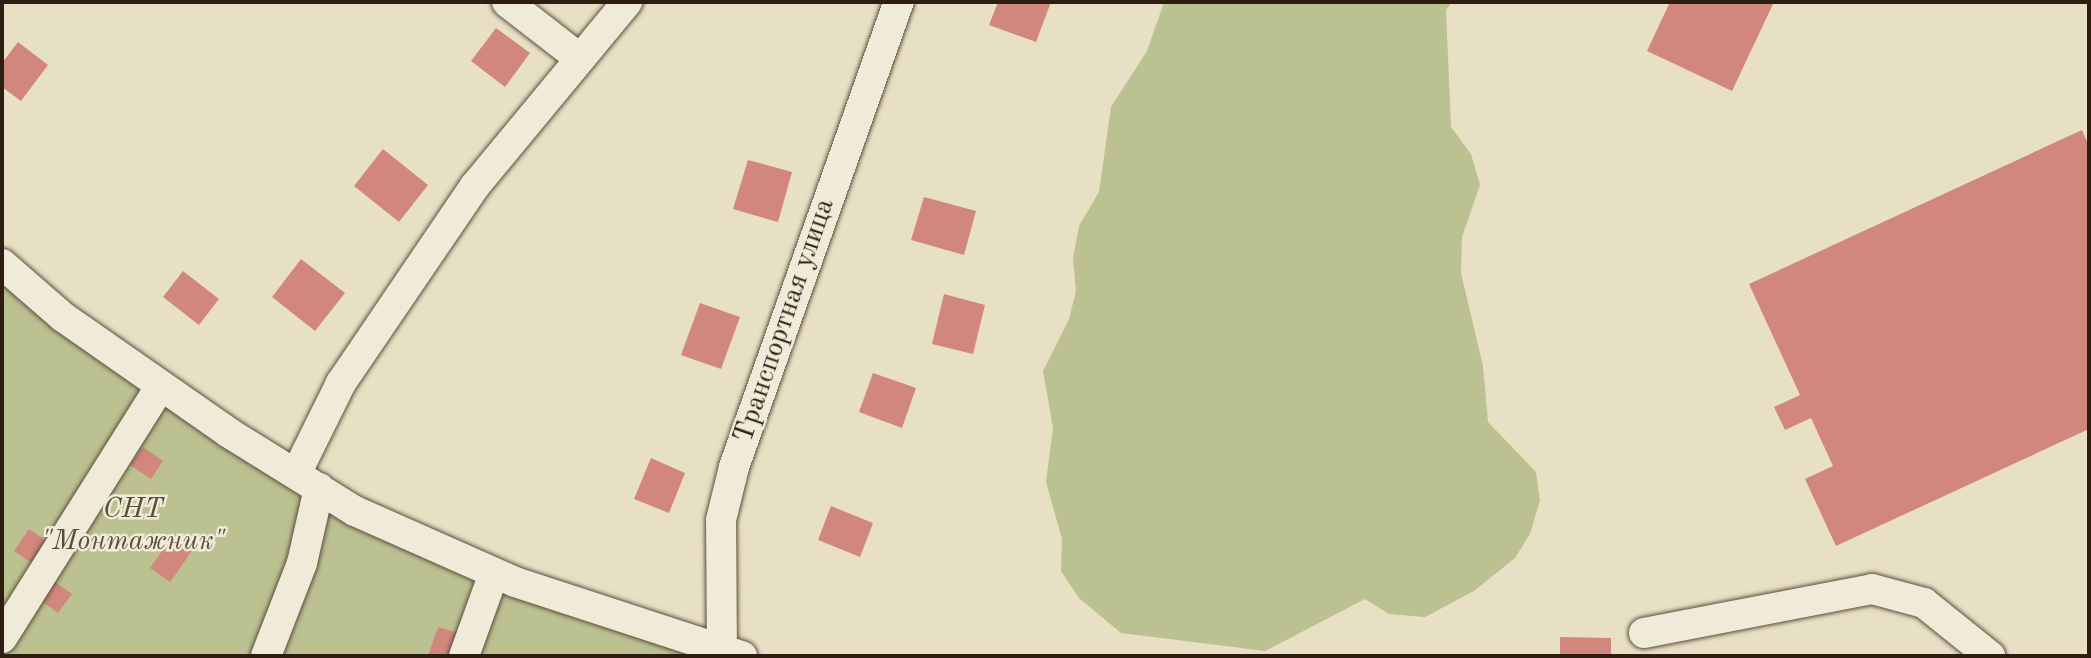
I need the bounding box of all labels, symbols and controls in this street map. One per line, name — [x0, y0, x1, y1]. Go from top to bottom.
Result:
street label: Транспортная улица — [727, 194, 843, 448]
park label: СНТ "Монтажник" — [41, 493, 225, 559]

